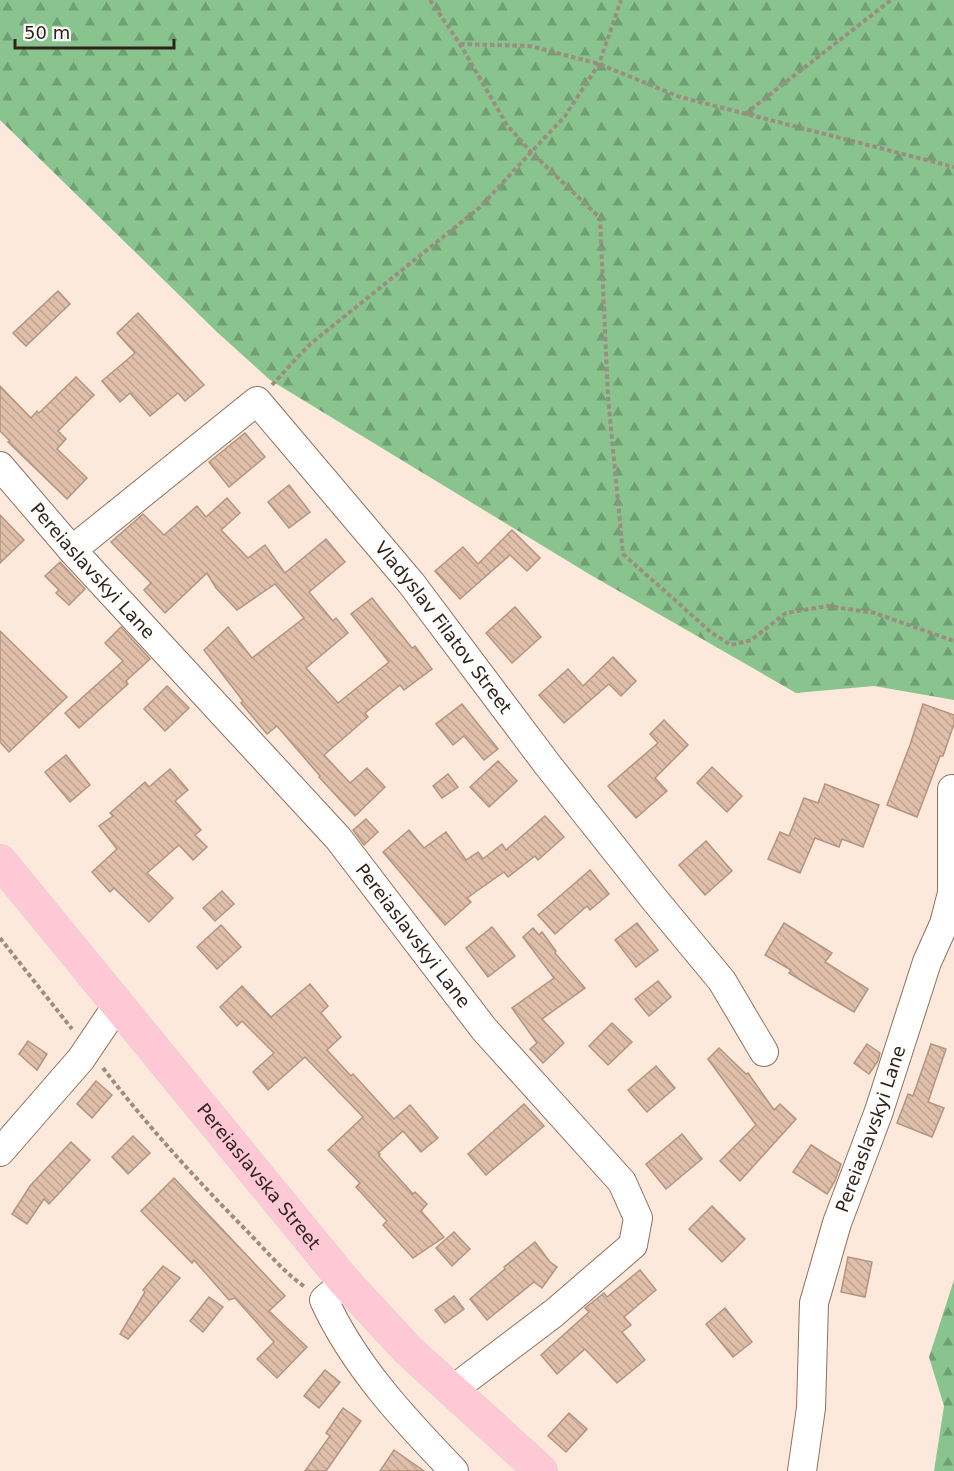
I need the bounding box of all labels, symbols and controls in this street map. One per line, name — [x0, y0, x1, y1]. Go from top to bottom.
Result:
scale bar — [15, 12, 174, 50]
text: 50 m — [24, 22, 70, 43]
street label: Pereiaslavskyi Lane — [26, 498, 160, 643]
street label: Vladyslav Filatov Street — [371, 537, 516, 718]
street label: Pereiaslavskyi Lane — [352, 860, 475, 1012]
street label: Pereiaslavskyi Lane — [831, 1043, 909, 1215]
street label: Pereiaslavska Street — [193, 1099, 325, 1254]

